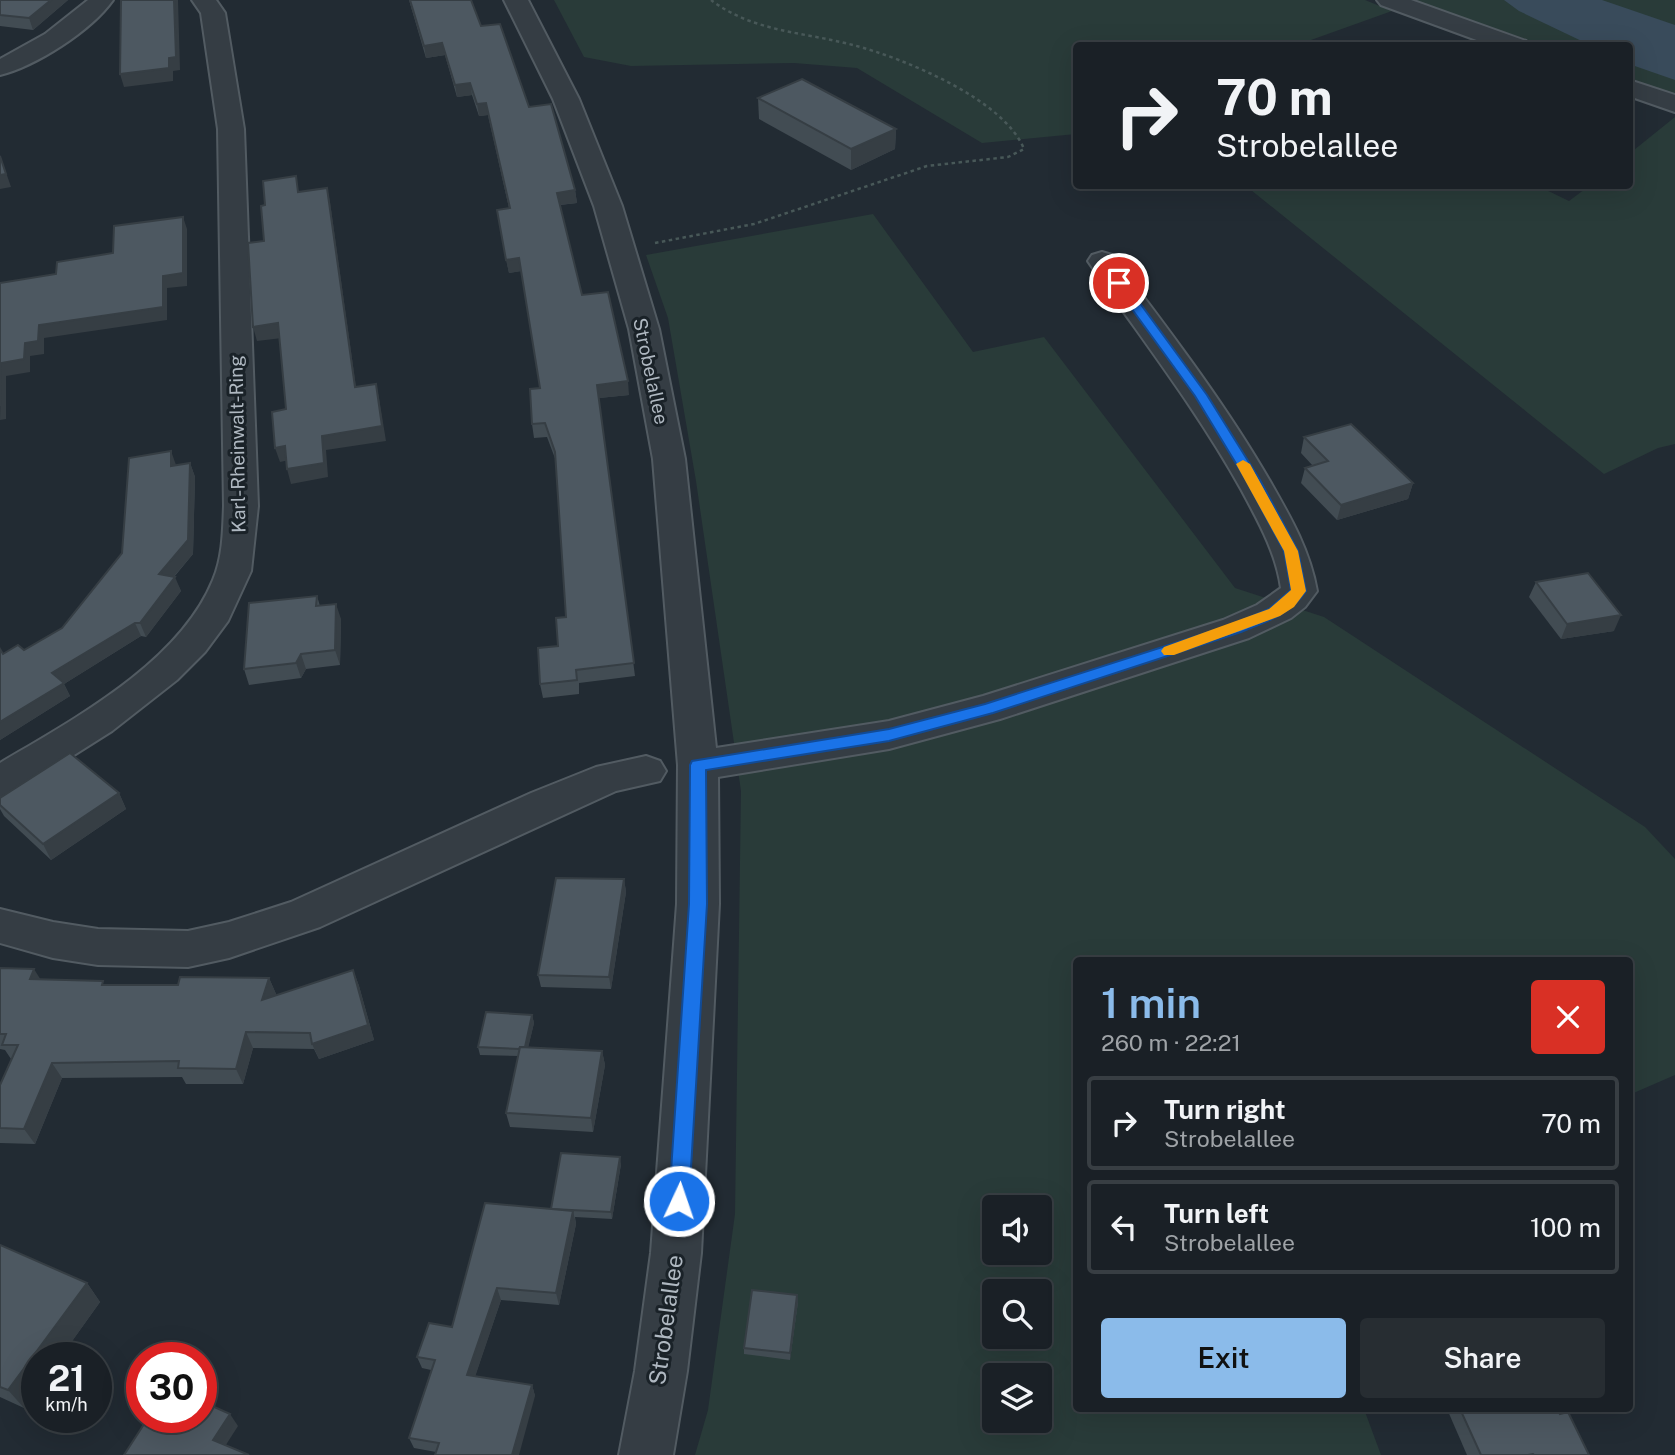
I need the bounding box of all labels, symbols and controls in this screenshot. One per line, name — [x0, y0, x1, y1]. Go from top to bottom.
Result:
text: 70 m — [1216, 68, 1333, 126]
icon: right — [1101, 70, 1192, 161]
text: Strobelallee — [1216, 127, 1398, 164]
pin — [1089, 253, 1149, 313]
icon: arrive — [1100, 264, 1138, 302]
street label: Strobelallee — [629, 316, 673, 426]
street label: Karl-Rheinwalt-Ring — [224, 355, 250, 533]
text: 1 min — [1101, 978, 1201, 1027]
button: close — [1531, 980, 1605, 1054]
text: 260 m · 22:21 — [1101, 1029, 1241, 1056]
text: Turn right — [1164, 1094, 1286, 1125]
icon: right — [1105, 1104, 1143, 1142]
text: 70 m — [1541, 1108, 1601, 1139]
text: Strobelallee — [1164, 1125, 1295, 1152]
position arrow — [642, 1164, 716, 1238]
map controls — [982, 1195, 1052, 1433]
button: sound — [982, 1195, 1052, 1265]
text: Turn left — [1164, 1198, 1269, 1229]
icon: left — [1105, 1208, 1143, 1246]
text: 100 m — [1530, 1212, 1601, 1243]
text: Strobelallee — [1164, 1229, 1295, 1256]
street label: Strobelallee — [643, 1253, 688, 1387]
button: search — [982, 1279, 1052, 1349]
button: Exit — [1101, 1318, 1346, 1398]
button: Share — [1360, 1318, 1605, 1398]
speed limit sign: 30 — [126, 1342, 217, 1433]
text: 21 — [48, 1358, 85, 1399]
button: layers — [982, 1363, 1052, 1433]
text: km/h — [45, 1394, 88, 1415]

